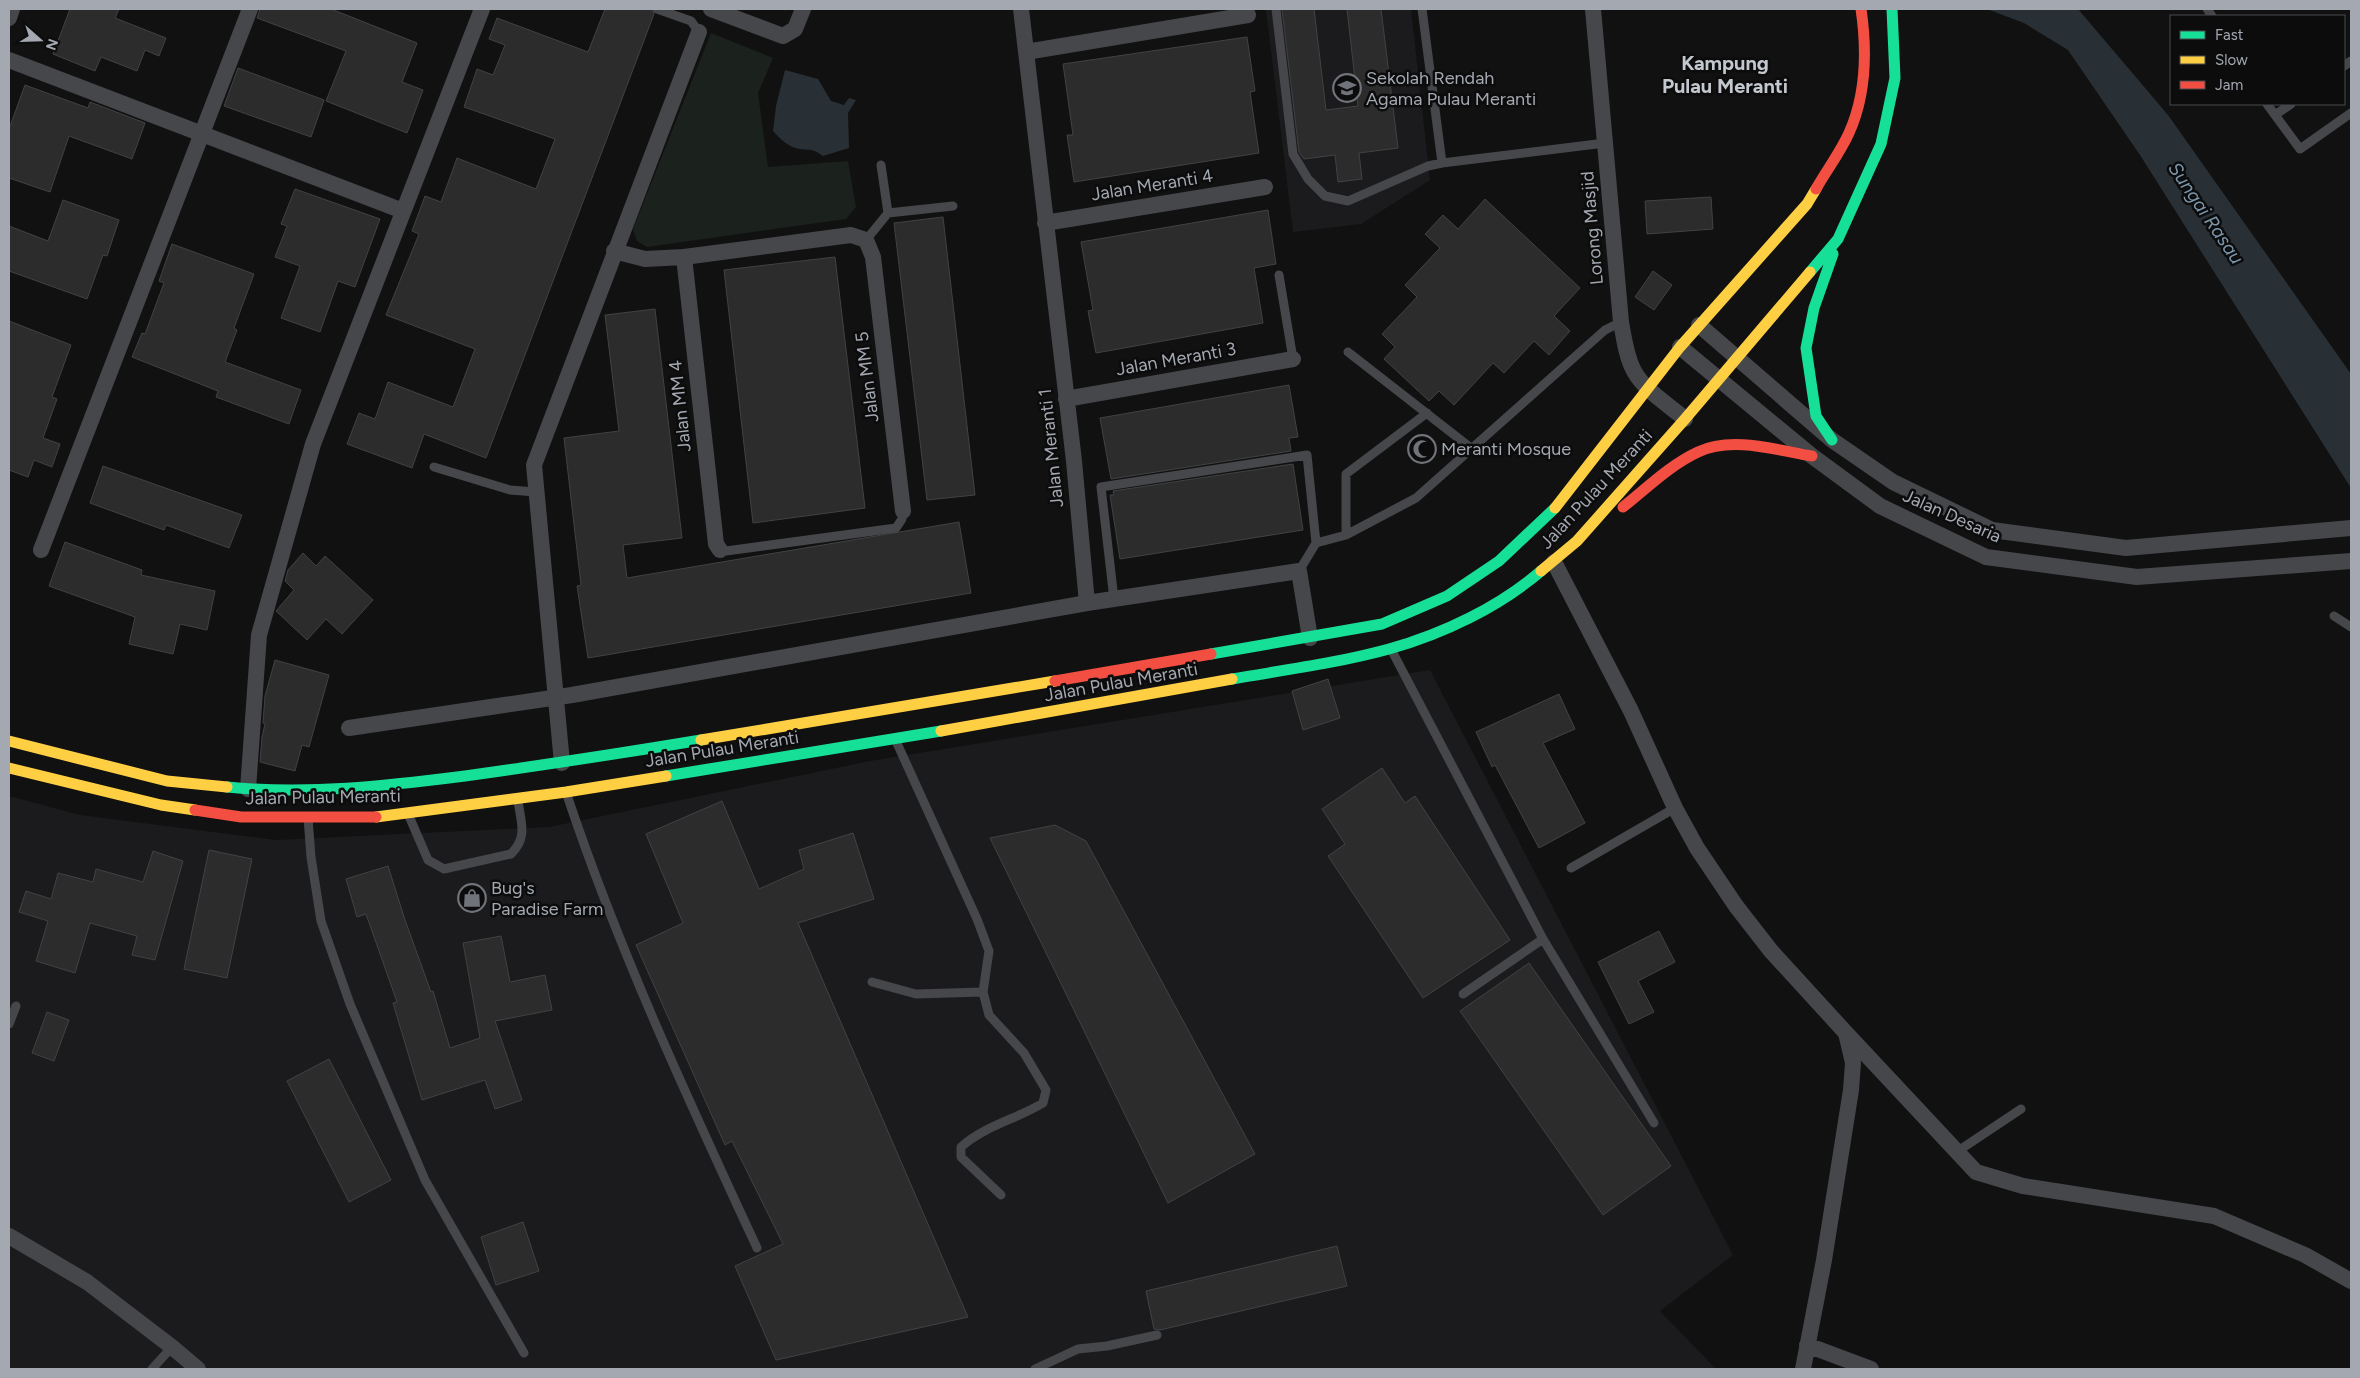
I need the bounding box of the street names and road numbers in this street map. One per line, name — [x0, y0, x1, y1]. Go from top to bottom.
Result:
street label: Jalan Meranti 4 — [1090, 165, 1214, 205]
street label: Lorong Masjid — [1576, 170, 1608, 286]
street label: Jalan MM 5 — [851, 330, 883, 424]
street label: Jalan Meranti 3 — [1114, 338, 1238, 380]
street label: Jalan MM 4 — [664, 359, 696, 453]
street label: Jalan Meranti 1 — [1034, 388, 1068, 508]
street label: Jalan Pulau Meranti — [1535, 425, 1657, 553]
street label: Jalan Desaria — [1899, 485, 2005, 547]
street label: Jalan Pulau Meranti — [1043, 658, 1199, 706]
street label: Jalan Pulau Meranti — [644, 726, 800, 772]
street label: Jalan Pulau Meranti — [245, 785, 401, 809]

